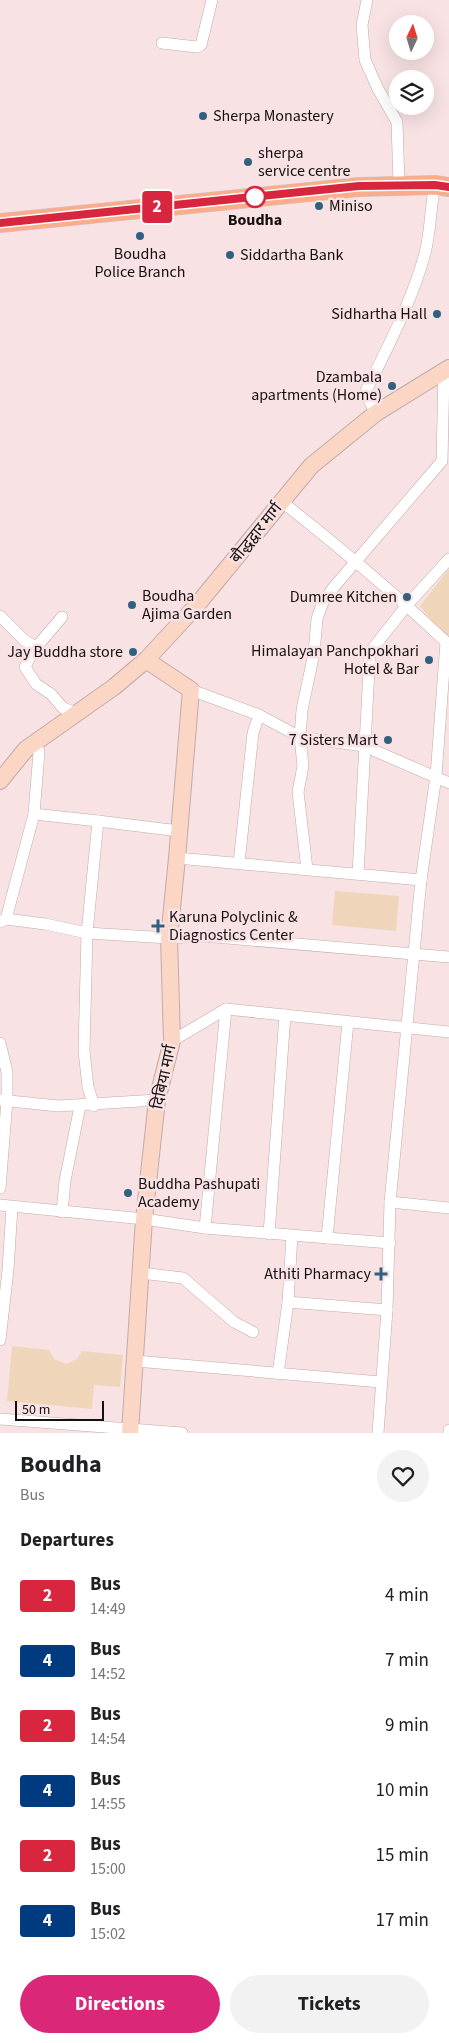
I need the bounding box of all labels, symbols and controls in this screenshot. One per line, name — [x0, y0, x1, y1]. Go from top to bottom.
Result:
north arrow — [389, 15, 434, 60]
map controls — [389, 15, 434, 115]
button: layers — [389, 70, 434, 115]
place label: Sherpa Monastery — [213, 105, 334, 127]
marker: Sherpa Monastery — [197, 110, 209, 122]
place label: sherpa service centre — [258, 142, 351, 182]
marker: sherpa service centre — [242, 156, 254, 168]
marker: Boudha — [244, 186, 266, 208]
line badge: 2 — [141, 191, 173, 223]
text: 2 — [152, 194, 162, 219]
place label: Miniso — [329, 195, 373, 217]
marker: Miniso — [313, 200, 325, 212]
place label: Boudha — [228, 209, 282, 231]
marker: Boudha Police Branch — [134, 230, 146, 242]
place label: Boudha Police Branch — [95, 243, 185, 283]
place label: Siddartha Bank — [240, 244, 343, 266]
marker: Siddartha Bank — [224, 249, 236, 261]
place label: Sidhartha Hall — [331, 303, 427, 325]
marker: Sidhartha Hall — [431, 308, 443, 320]
place label: Dzambala apartments (Home) — [251, 366, 382, 406]
marker: Dzambala apartments (Home) — [386, 380, 398, 392]
street label: बौद्धद्वार मार्ग — [225, 497, 288, 568]
place label: Boudha Ajima Garden — [142, 585, 232, 625]
place label: Dumree Kitchen — [290, 586, 397, 608]
marker: Dumree Kitchen — [401, 591, 413, 603]
marker: Boudha Ajima Garden — [126, 599, 138, 611]
place label: Himalayan Panchpokhari Hotel & Bar — [251, 640, 419, 680]
place label: Jay Buddha store — [7, 641, 123, 663]
marker: Jay Buddha store — [127, 646, 139, 658]
marker: Himalayan Panchpokhari Hotel & Bar — [423, 654, 435, 666]
place label: 7 Sisters Mart — [289, 729, 379, 751]
marker: 7 Sisters Mart — [382, 734, 394, 746]
place label: Karuna Polyclinic & Diagnostics Center — [169, 906, 298, 946]
marker: Karuna Polyclinic & Diagnostics Center — [151, 919, 165, 933]
street label: दिबिया मार्ग — [146, 1042, 182, 1111]
place label: Buddha Pashupati Academy — [138, 1173, 260, 1213]
marker: Buddha Pashupati Academy — [122, 1187, 134, 1199]
place label: Athiti Pharmacy — [264, 1263, 372, 1285]
marker: Athiti Pharmacy — [375, 1268, 387, 1280]
scale bar — [15, 1398, 104, 1421]
text: 50 m — [22, 1400, 50, 1420]
text: Boudha — [20, 1447, 102, 1482]
button: heart — [377, 1450, 429, 1502]
text: Bus — [20, 1484, 45, 1506]
text: Departures — [20, 1527, 114, 1554]
text: Bus — [90, 1571, 121, 1598]
text: 4 min — [385, 1582, 429, 1609]
text: 2 — [43, 1583, 52, 1608]
text: 14:49 — [90, 1598, 126, 1620]
text: Bus — [90, 1636, 121, 1663]
text: 7 min — [385, 1647, 429, 1674]
text: 4 — [43, 1648, 52, 1673]
text: 14:52 — [90, 1663, 126, 1685]
text: Bus — [90, 1701, 121, 1728]
text: 9 min — [385, 1712, 429, 1739]
text: 2 — [43, 1713, 52, 1738]
text: 14:54 — [90, 1728, 126, 1750]
text: Bus — [90, 1766, 121, 1793]
text: 10 min — [375, 1777, 429, 1804]
text: 4 — [43, 1778, 52, 1803]
text: 14:55 — [90, 1793, 126, 1815]
text: Bus — [90, 1831, 121, 1858]
text: 15 min — [375, 1842, 429, 1869]
text: 2 — [43, 1843, 52, 1868]
text: 15:00 — [90, 1858, 126, 1880]
text: Bus — [90, 1896, 121, 1923]
text: 17 min — [375, 1907, 429, 1934]
text: 4 — [43, 1908, 52, 1933]
text: 15:02 — [90, 1923, 126, 1945]
button: Directions — [20, 1975, 220, 2033]
button: Tickets — [230, 1975, 429, 2033]

